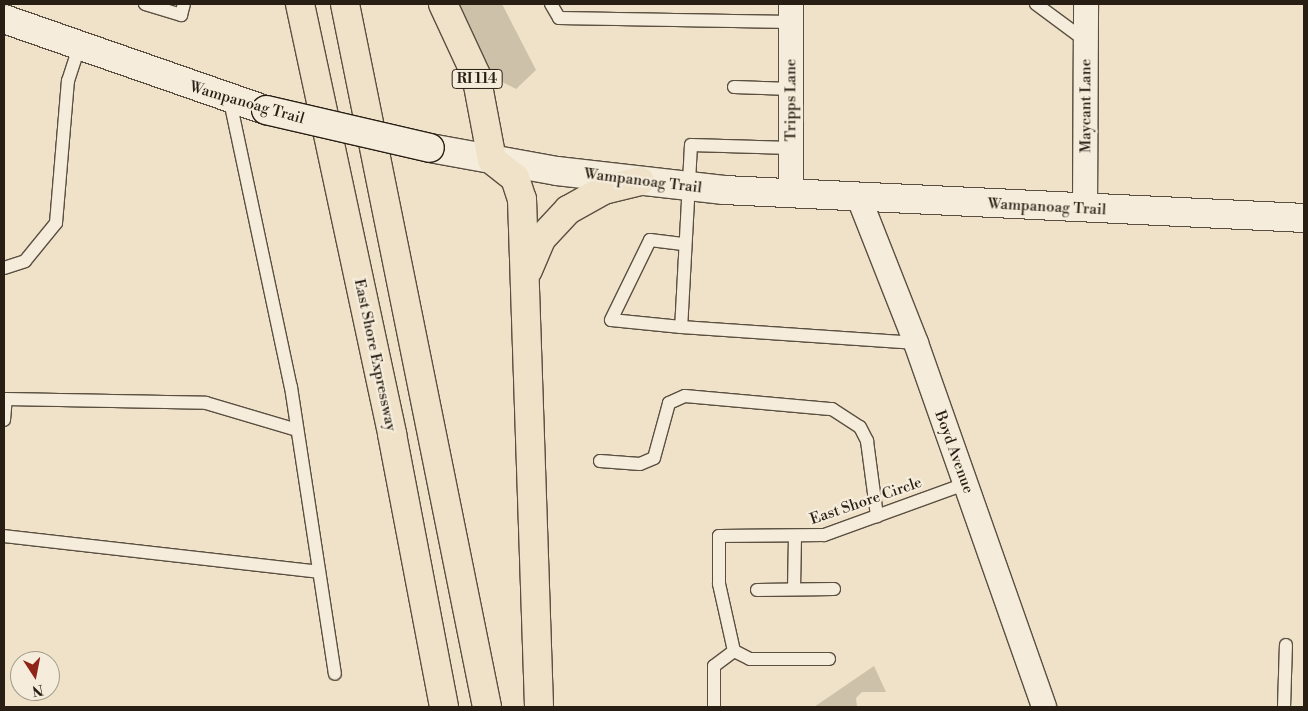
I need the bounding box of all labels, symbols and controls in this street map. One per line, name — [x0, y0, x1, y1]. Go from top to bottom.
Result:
street label: Tripps Lane — [782, 59, 800, 141]
street label: Maycant Lane — [1077, 59, 1095, 153]
road number: RI 114 — [451, 68, 503, 90]
street label: Wampanoag Trail — [187, 78, 307, 128]
street label: Wampanoag Trail — [583, 165, 703, 197]
street label: Wampanoag Trail — [987, 195, 1107, 219]
street label: East Shore Expressway — [350, 277, 400, 433]
street label: Boyd Avenue — [931, 408, 977, 496]
street label: East Shore Circle — [808, 473, 924, 529]
north arrow — [10, 651, 60, 701]
text: N — [31, 680, 45, 700]

